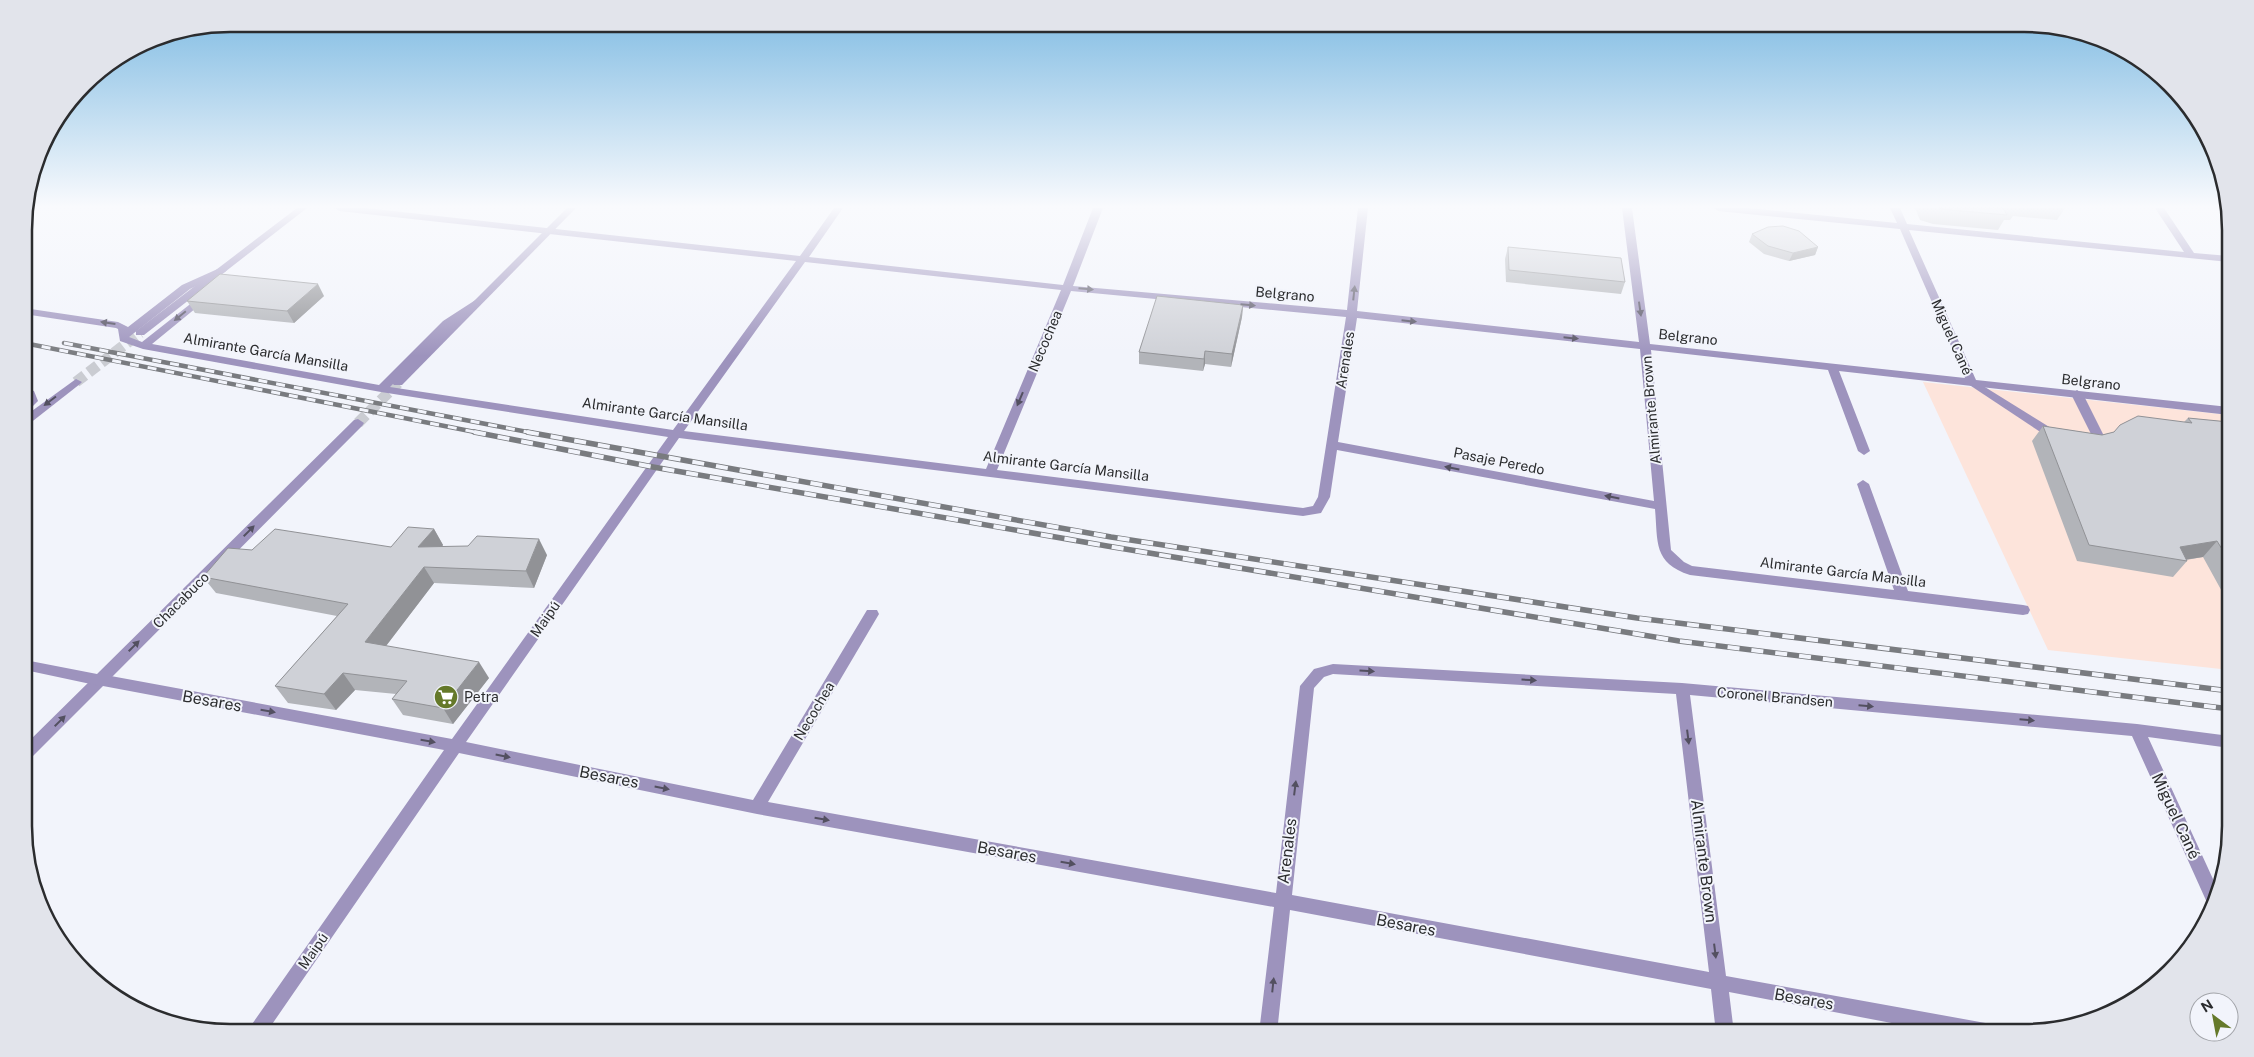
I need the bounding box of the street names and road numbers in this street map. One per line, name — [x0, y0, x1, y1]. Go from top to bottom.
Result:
street label: Belgrano — [1255, 283, 1315, 305]
street label: Miguel Cané — [1928, 297, 1976, 377]
street label: Necochea — [1025, 308, 1065, 374]
street label: Belgrano — [1658, 326, 1718, 348]
street label: Almirante García Mansilla — [182, 330, 350, 374]
street label: Arenales — [1333, 330, 1357, 390]
street label: Almirante Brown — [1638, 355, 1664, 465]
street label: Belgrano — [2061, 371, 2121, 393]
street label: Almirante García Mansilla — [581, 394, 749, 434]
street label: Pasaje Peredo — [1452, 444, 1546, 478]
street label: Almirante García Mansilla — [982, 448, 1150, 484]
street label: Almirante García Mansilla — [1759, 554, 1927, 590]
street label: Chacabuco — [150, 569, 212, 631]
street label: Maipú — [527, 598, 563, 640]
street label: Necochea — [790, 679, 838, 743]
street label: Coronel Brandsen — [1716, 684, 1834, 710]
street label: Besares — [181, 686, 243, 716]
street label: Besares — [578, 762, 640, 792]
street label: Miguel Cané — [2148, 770, 2204, 862]
street label: Almirante Brown — [1687, 798, 1721, 924]
street label: Arenales — [1274, 817, 1300, 885]
street label: Besares — [976, 837, 1038, 867]
street label: Besares — [1375, 910, 1437, 940]
street label: Maipú — [295, 930, 331, 972]
street label: Besares — [1773, 984, 1835, 1014]

